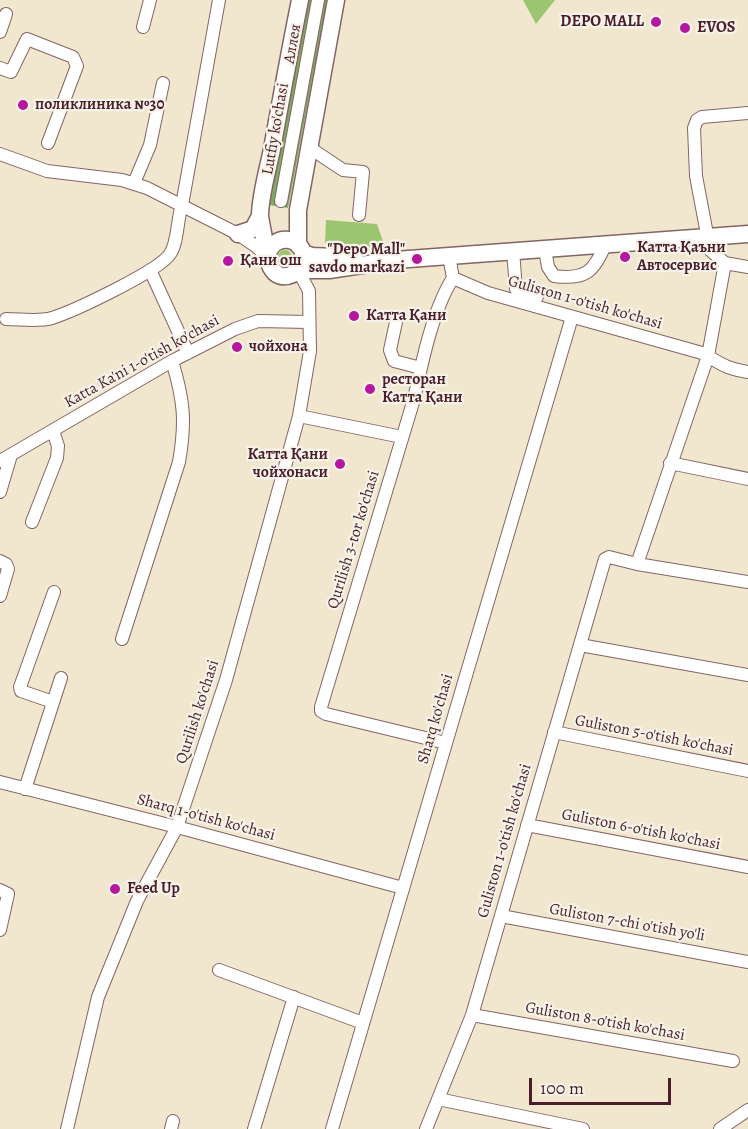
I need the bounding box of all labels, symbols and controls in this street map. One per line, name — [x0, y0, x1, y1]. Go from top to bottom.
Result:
place label: DEPO MALL — [560, 12, 644, 32]
marker: DEPO MALL — [649, 15, 663, 29]
place label: EVOS — [697, 18, 735, 38]
marker: EVOS — [678, 21, 692, 35]
street label: Аллея — [280, 23, 306, 65]
street label: Lutfiy ko'chasi — [258, 82, 294, 176]
place label: поликлиника №30 — [35, 95, 165, 115]
marker: поликлиника №30 — [16, 98, 30, 112]
place label: Катта Қаъни Автосервис — [637, 238, 726, 276]
place label: "Depo Mall" savdo markazi — [309, 240, 405, 278]
marker: Катта Қаъни Автосервис — [618, 250, 632, 264]
place label: Қани ош — [240, 251, 302, 271]
marker: "Depo Mall" savdo markazi — [410, 252, 424, 266]
marker: Қани ош — [221, 254, 235, 268]
street label: Guliston 1-o'tish ko'chasi — [506, 272, 664, 334]
place label: Катта Қани — [366, 306, 446, 326]
marker: Катта Қани — [347, 309, 361, 323]
street label: Katta Ka'ni 1-o'tish ko'chasi — [61, 311, 223, 413]
place label: чойхона — [249, 337, 308, 357]
marker: чойхона — [230, 340, 244, 354]
place label: ресторан Катта Қани — [382, 370, 462, 408]
marker: ресторан Катта Қани — [363, 382, 377, 396]
place label: Катта Қани чойхонаси — [248, 445, 328, 483]
marker: Катта Қани чойхонаси — [333, 457, 347, 471]
street label: Qurilish 3-tor ko'chasi — [324, 469, 384, 611]
street label: Qurilish ko'chasi — [172, 658, 224, 766]
street label: Sharq ko'chasi — [414, 672, 458, 766]
street label: Guliston 5-o'tish ko'chasi — [573, 711, 735, 761]
street label: Guliston 1-o'tish ko'chasi — [474, 762, 536, 920]
street label: Sharq 1-o'tish ko'chasi — [135, 790, 277, 846]
street label: Guliston 6-o'tish ko'chasi — [560, 805, 722, 855]
place label: Feed Up — [127, 879, 180, 899]
marker: Feed Up — [108, 882, 122, 896]
street label: Guliston 7-chi o'tish yo'li — [548, 900, 706, 946]
street label: Guliston 8-o'tish ko'chasi — [524, 998, 686, 1046]
scale bar — [532, 1066, 674, 1104]
text: 100 m — [540, 1076, 584, 1100]

